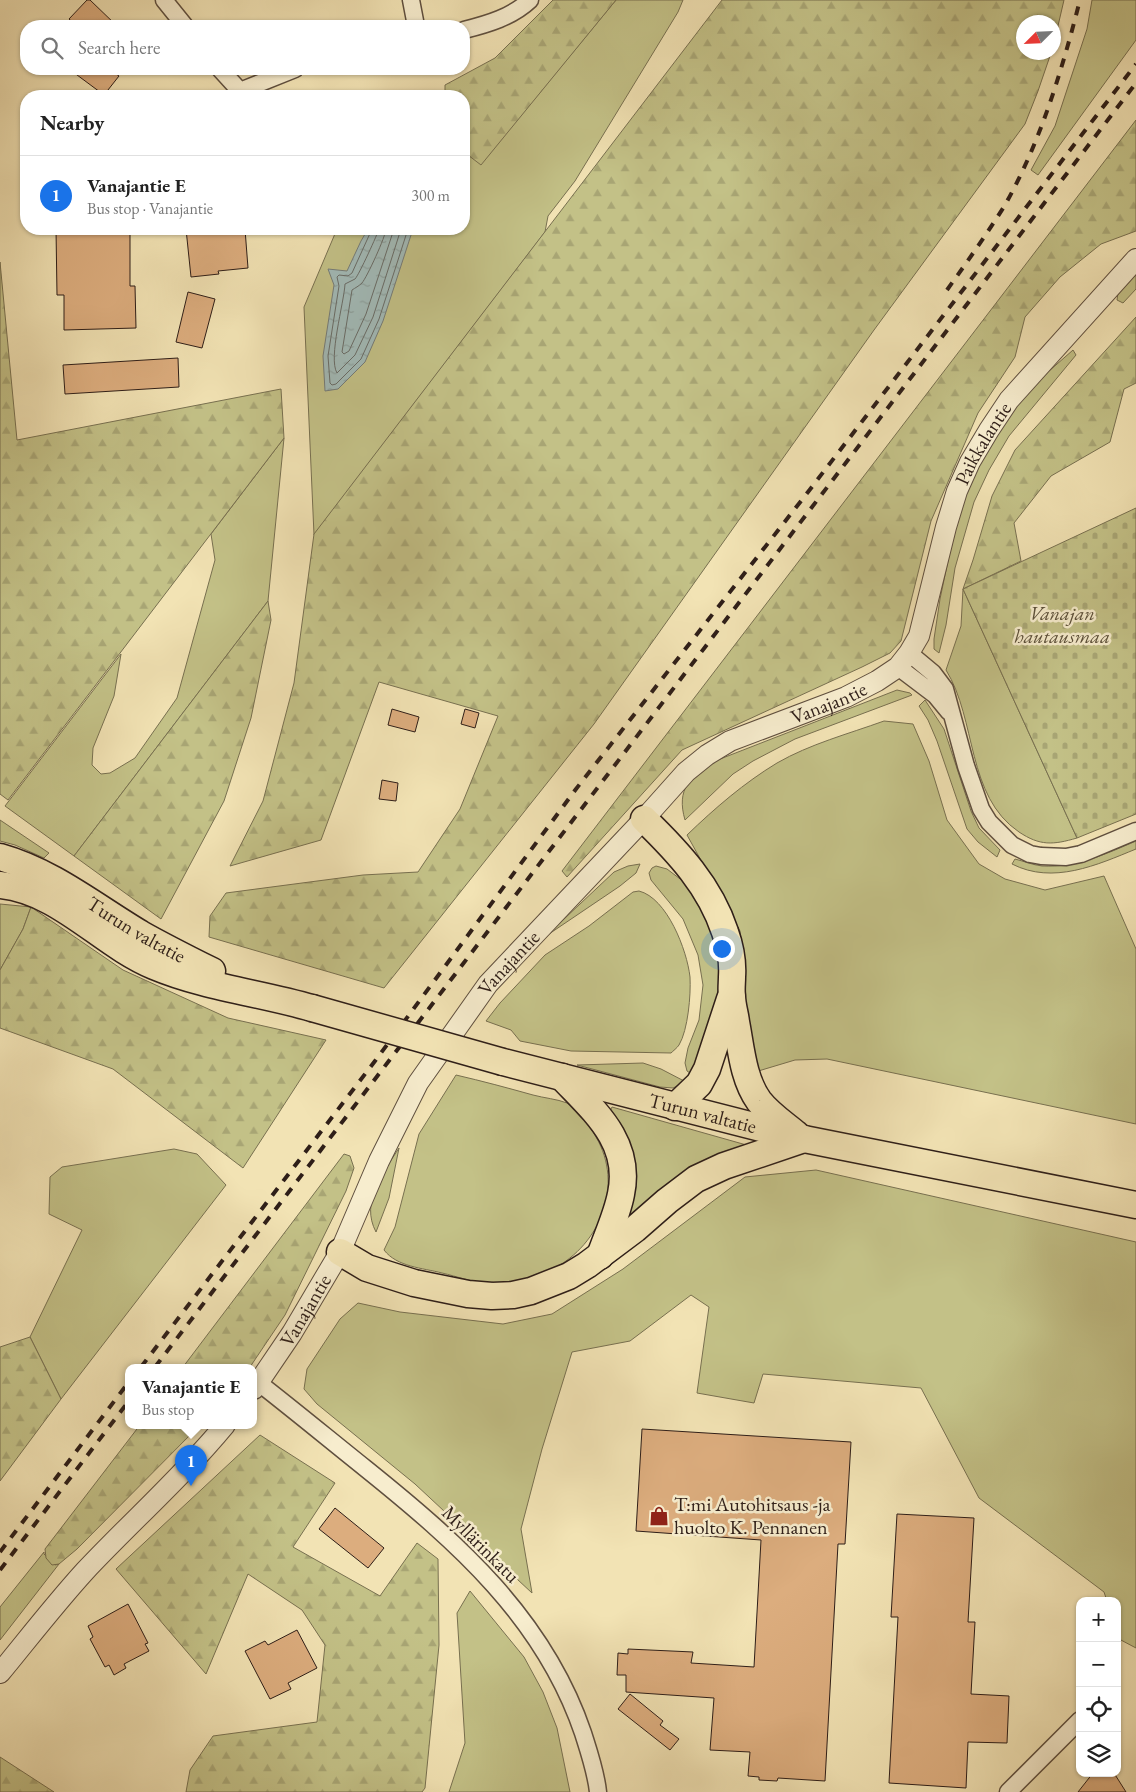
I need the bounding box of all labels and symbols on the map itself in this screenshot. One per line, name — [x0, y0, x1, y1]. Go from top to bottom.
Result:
north arrow — [1016, 15, 1061, 60]
street label: Paikkalantie — [948, 397, 1017, 489]
park label: Vanajan hautausmaa — [1014, 600, 1110, 649]
street label: Vanajantie — [787, 675, 871, 730]
street label: Turun valtatie — [82, 890, 190, 969]
street label: Vanajantie — [471, 924, 545, 1000]
your location — [709, 936, 735, 962]
street label: Turun valtatie — [646, 1087, 759, 1139]
street label: Vanajantie — [274, 1269, 337, 1352]
pin: 1 — [175, 1445, 207, 1486]
place label: T:mi Autohitsaus -ja huolto K. Pennanen — [674, 1491, 830, 1540]
street label: Myllärinkatu — [436, 1499, 526, 1589]
shop icon: T:mi Autohitsaus -ja huolto K. Pennanen — [648, 1505, 670, 1527]

